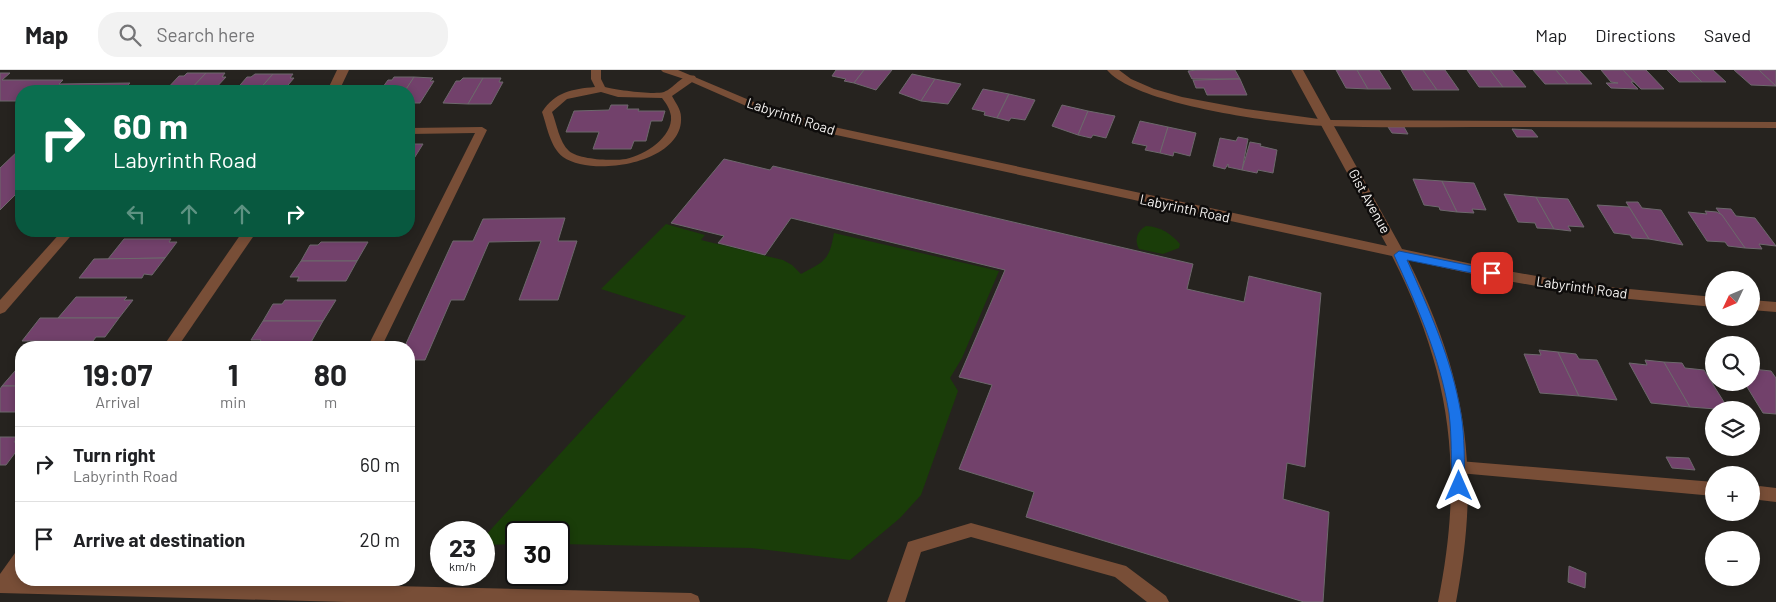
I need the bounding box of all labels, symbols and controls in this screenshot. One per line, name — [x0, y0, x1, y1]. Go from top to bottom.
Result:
search box — [98, 12, 448, 57]
text: Map — [25, 20, 68, 49]
icon: search — [116, 21, 144, 49]
text: Search here — [156, 23, 255, 46]
text: Map — [1535, 24, 1567, 46]
text: Directions — [1595, 24, 1676, 46]
text: Saved — [1704, 24, 1751, 46]
street label: Labyrinth Road — [745, 94, 837, 138]
text: 60 m — [113, 104, 188, 146]
icon: right — [30, 105, 95, 170]
text: Labyrinth Road — [113, 146, 257, 172]
street label: Gist Avenue — [1345, 166, 1395, 236]
street label: Labyrinth Road — [1138, 190, 1232, 226]
icon: left — [122, 200, 150, 228]
icon: ahead — [175, 200, 203, 228]
icon: ahead — [228, 200, 256, 228]
icon: right — [281, 200, 309, 228]
pin — [1471, 252, 1513, 294]
icon: arrive — [1478, 259, 1506, 287]
north arrow — [1705, 271, 1760, 326]
map controls — [1705, 271, 1760, 586]
street label: Labyrinth Road — [1535, 272, 1629, 302]
button: search — [1705, 336, 1760, 391]
text: 19:07 — [83, 356, 152, 392]
text: 1 — [228, 356, 238, 392]
text: 80 — [314, 356, 347, 392]
text: Arrival — [95, 392, 140, 411]
text: min — [220, 392, 246, 411]
text: m — [324, 392, 337, 411]
button: layers — [1705, 401, 1760, 456]
text: Turn right — [73, 443, 155, 466]
icon: right — [30, 450, 58, 478]
text: 60 m — [360, 453, 400, 476]
position arrow — [1432, 459, 1484, 511]
text: Labyrinth Road — [73, 466, 178, 485]
button: + — [1705, 466, 1760, 521]
speed limit sign: 30 — [505, 521, 570, 586]
icon: arrive — [30, 525, 58, 553]
text: Arrive at destination — [73, 528, 245, 551]
text: 20 m — [360, 528, 400, 551]
button: − — [1705, 531, 1760, 586]
text: 23 — [449, 532, 476, 562]
text: km/h — [449, 559, 476, 573]

